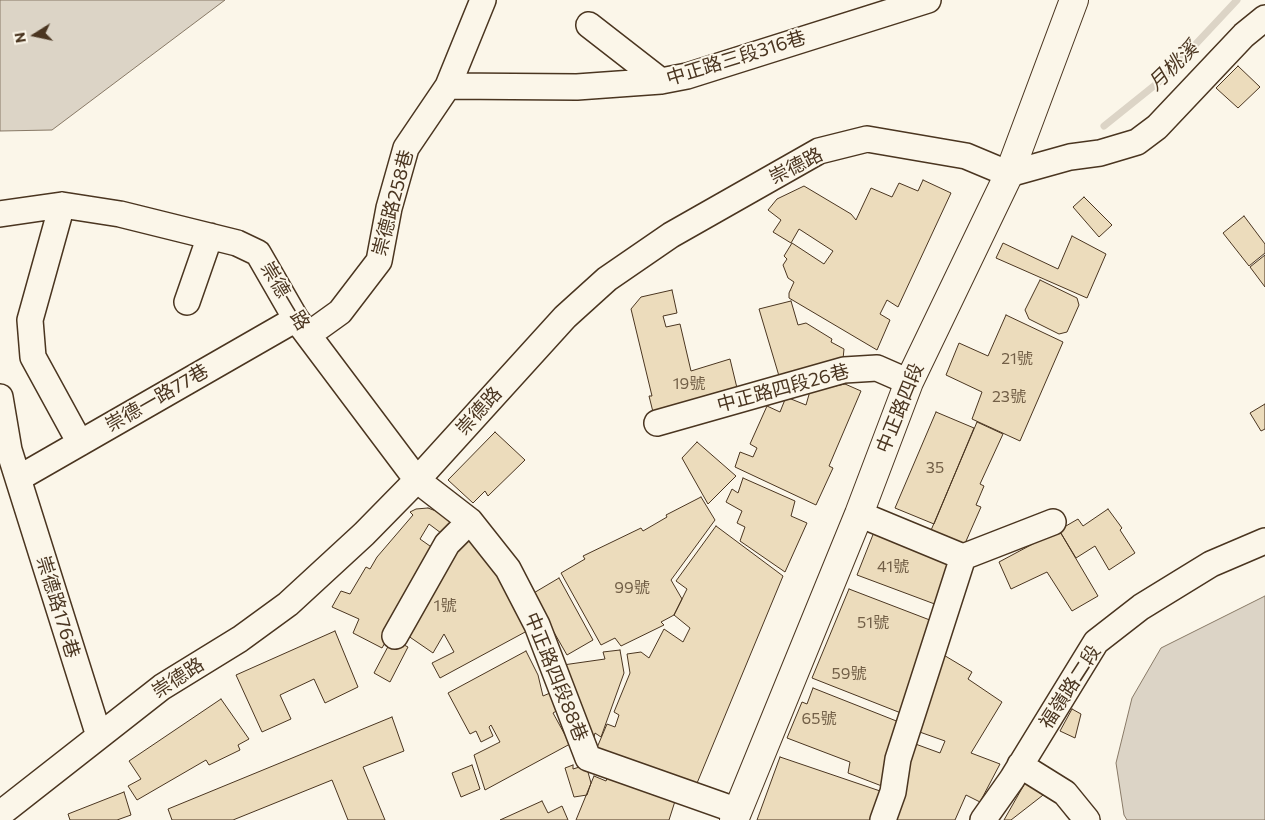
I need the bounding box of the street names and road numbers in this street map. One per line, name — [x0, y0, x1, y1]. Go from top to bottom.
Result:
street label: 中正路三段316巷 — [664, 26, 808, 90]
street label: 崇德路 — [765, 143, 827, 189]
street label: 崇德路258巷 — [368, 147, 418, 259]
street label: 崇德一路 — [256, 258, 314, 334]
street label: 崇德一路77巷 — [101, 359, 213, 437]
street label: 中正路四段26巷 — [714, 359, 852, 417]
street label: 中正路四段 — [872, 360, 928, 456]
street label: 崇德路 — [451, 382, 507, 440]
street label: 崇德路176巷 — [32, 553, 84, 661]
street label: 中正路四段88巷 — [520, 609, 592, 745]
street label: 福嶺路二段 — [1035, 641, 1105, 733]
street label: 崇德路 — [148, 653, 208, 703]

